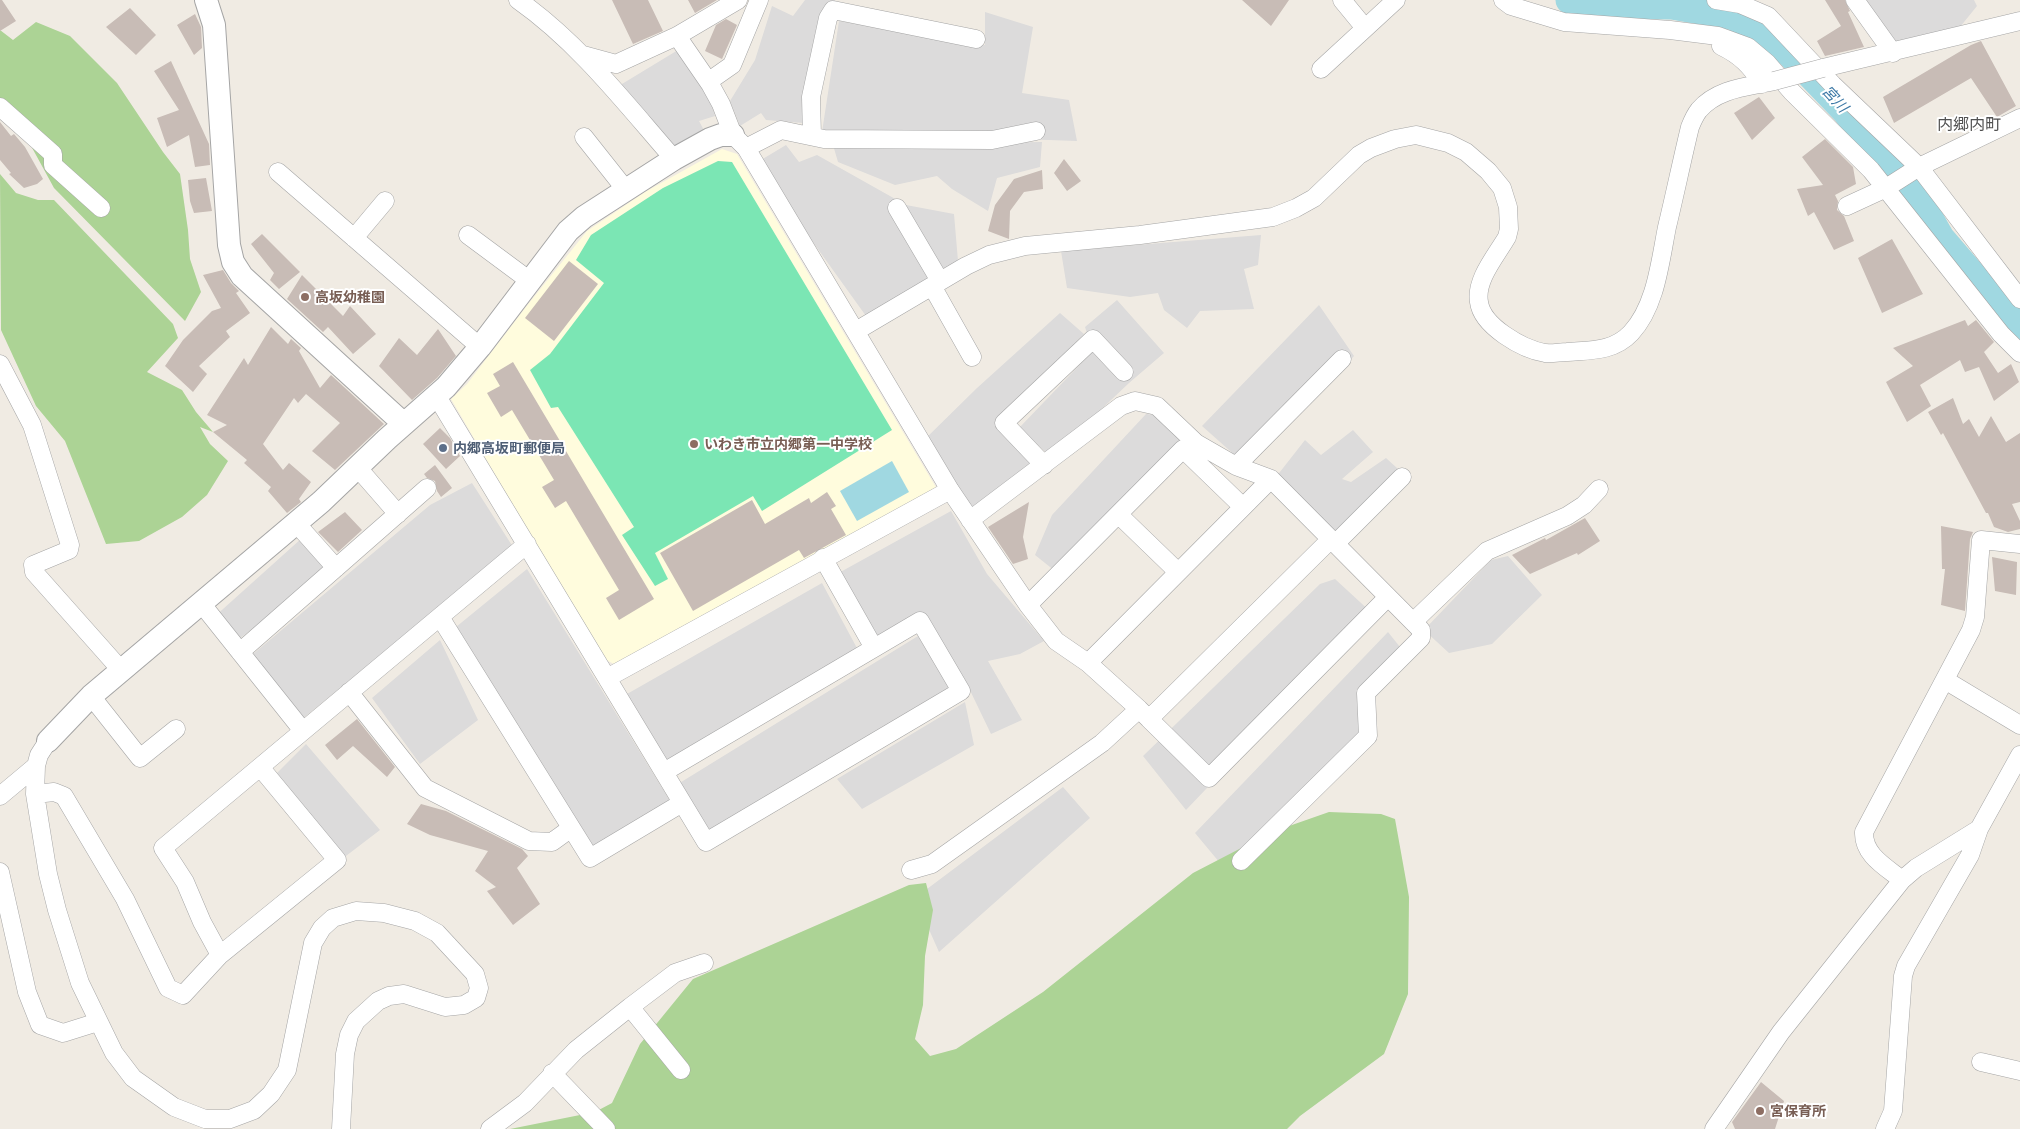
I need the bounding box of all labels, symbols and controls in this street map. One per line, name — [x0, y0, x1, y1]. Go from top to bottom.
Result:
water label: 宮川 — [1818, 82, 1852, 116]
district label: 内郷内町 — [1937, 115, 2001, 135]
place label: 高坂幼稚園 — [315, 289, 385, 305]
marker: 高坂幼稚園 — [299, 291, 311, 303]
place label: いわき市立内郷第一中学校 — [704, 436, 872, 452]
marker: いわき市立内郷第一中学校 — [688, 438, 700, 450]
place label: 内郷高坂町郵便局 — [453, 440, 565, 456]
marker: 内郷高坂町郵便局 — [437, 442, 449, 454]
place label: 宮保育所 — [1770, 1103, 1826, 1119]
marker: 宮保育所 — [1754, 1105, 1766, 1117]

